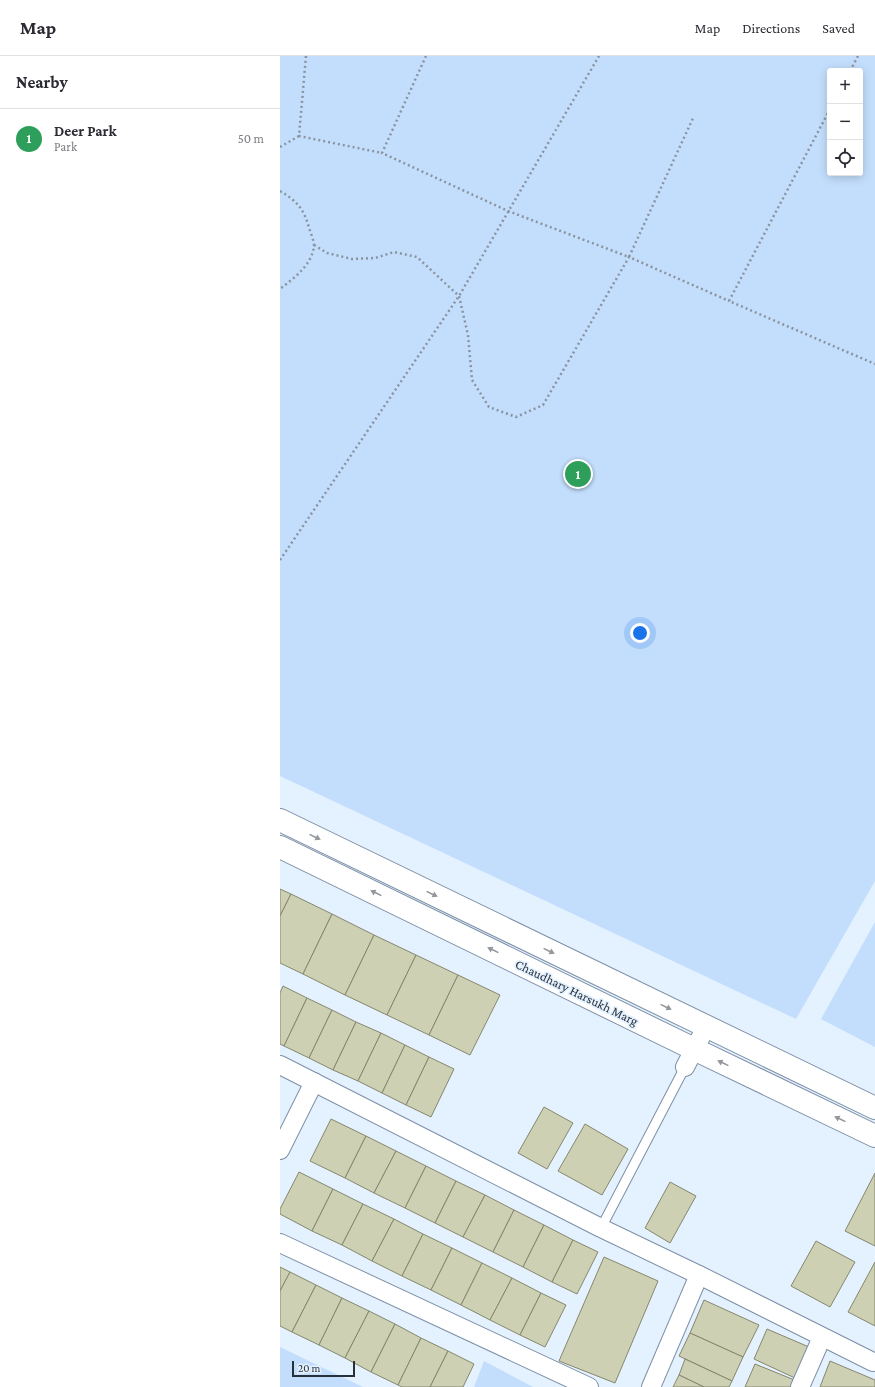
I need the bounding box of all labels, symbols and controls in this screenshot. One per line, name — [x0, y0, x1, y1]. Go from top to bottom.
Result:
text: Map — [20, 17, 56, 38]
text: Map — [695, 20, 720, 36]
text: Directions — [742, 20, 800, 36]
text: Saved — [822, 20, 855, 36]
map controls — [827, 68, 863, 176]
button: + — [827, 68, 863, 104]
text: Nearby — [16, 73, 68, 92]
button: − — [827, 104, 863, 140]
text: Deer Park — [54, 123, 117, 139]
text: 1 — [27, 131, 31, 146]
text: 50 m — [238, 131, 264, 146]
text: Park — [54, 139, 77, 154]
button: locate — [827, 140, 863, 176]
pin: 1 — [565, 459, 591, 489]
your location — [630, 623, 650, 643]
one-way arrow — [309, 834, 321, 840]
one-way arrow — [370, 890, 381, 896]
one-way arrow — [426, 891, 438, 897]
one-way arrow — [487, 947, 498, 954]
one-way arrow — [543, 948, 555, 954]
street label: Chaudhary Harsukh Marg — [513, 956, 641, 1029]
one-way arrow — [660, 1004, 672, 1011]
one-way arrow — [717, 1060, 728, 1066]
one-way arrow — [834, 1116, 846, 1122]
scale bar — [292, 1359, 355, 1378]
text: 20 m — [298, 1362, 320, 1374]

